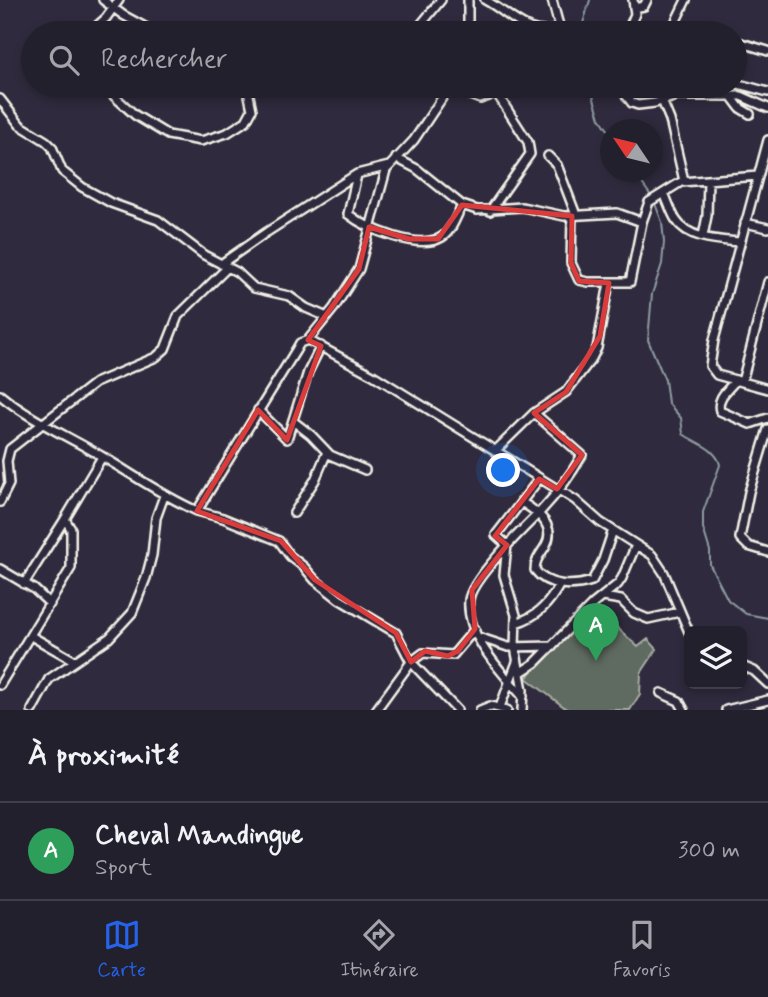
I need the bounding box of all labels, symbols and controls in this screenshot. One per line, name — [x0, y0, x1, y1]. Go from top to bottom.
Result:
search box — [21, 21, 747, 98]
icon: search — [45, 41, 83, 79]
text: Rechercher — [101, 43, 227, 77]
north arrow — [600, 119, 663, 182]
your location — [486, 453, 520, 487]
pin: A — [573, 603, 619, 661]
map controls — [684, 626, 747, 689]
button: layers — [684, 626, 747, 689]
text: À proximité — [28, 736, 179, 775]
text: Cheval Mandingue — [95, 819, 303, 853]
text: A — [43, 836, 59, 866]
text: 300 m — [678, 836, 740, 866]
text: Sport — [95, 853, 152, 883]
tab: Carte — [97, 916, 146, 983]
tab: Itinéraire — [340, 916, 418, 983]
tab: Favoris — [613, 916, 671, 983]

